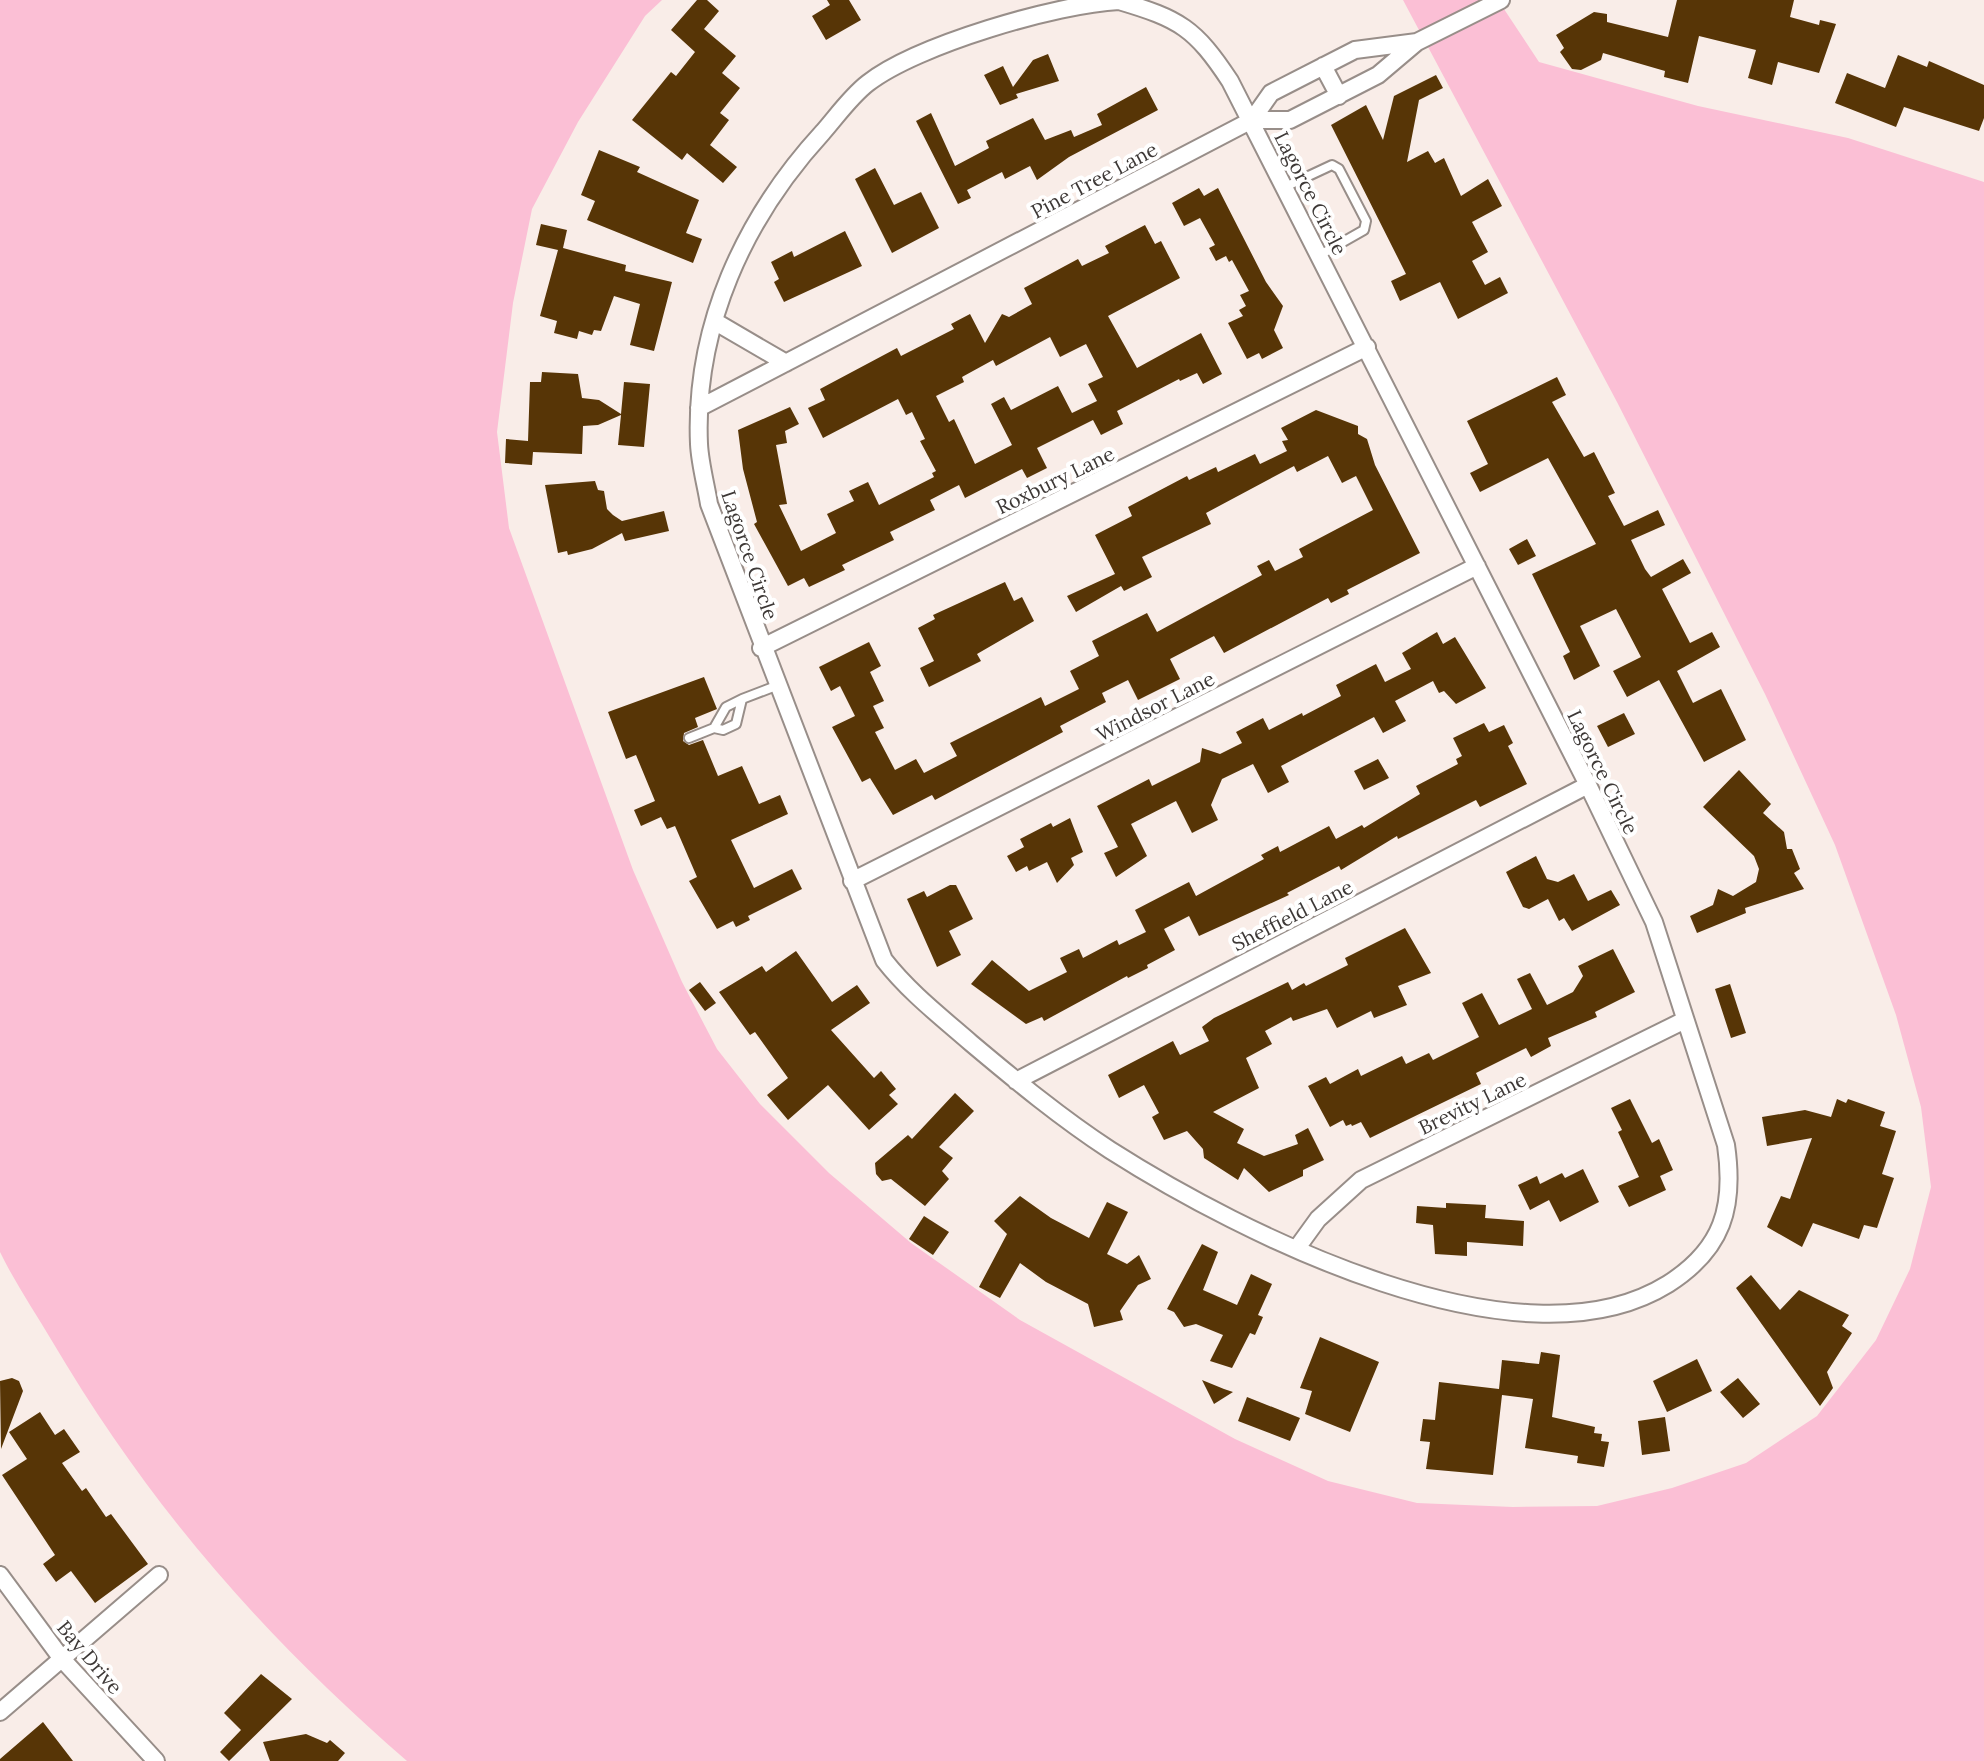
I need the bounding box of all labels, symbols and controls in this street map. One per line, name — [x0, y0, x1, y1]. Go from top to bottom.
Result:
street label: Lagorce Circle — [1269, 127, 1353, 259]
street label: Pine Tree Lane — [1027, 136, 1161, 224]
street label: Roxbury Lane — [992, 441, 1118, 519]
street label: Lagorce Circle — [716, 487, 784, 623]
street label: Windsor Lane — [1092, 665, 1218, 747]
street label: Lagorce Circle — [1562, 706, 1644, 838]
street label: Sheffield Lane — [1227, 874, 1357, 956]
street label: Brevity Lane — [1414, 1066, 1530, 1140]
street label: Bay Drive — [52, 1615, 128, 1699]

